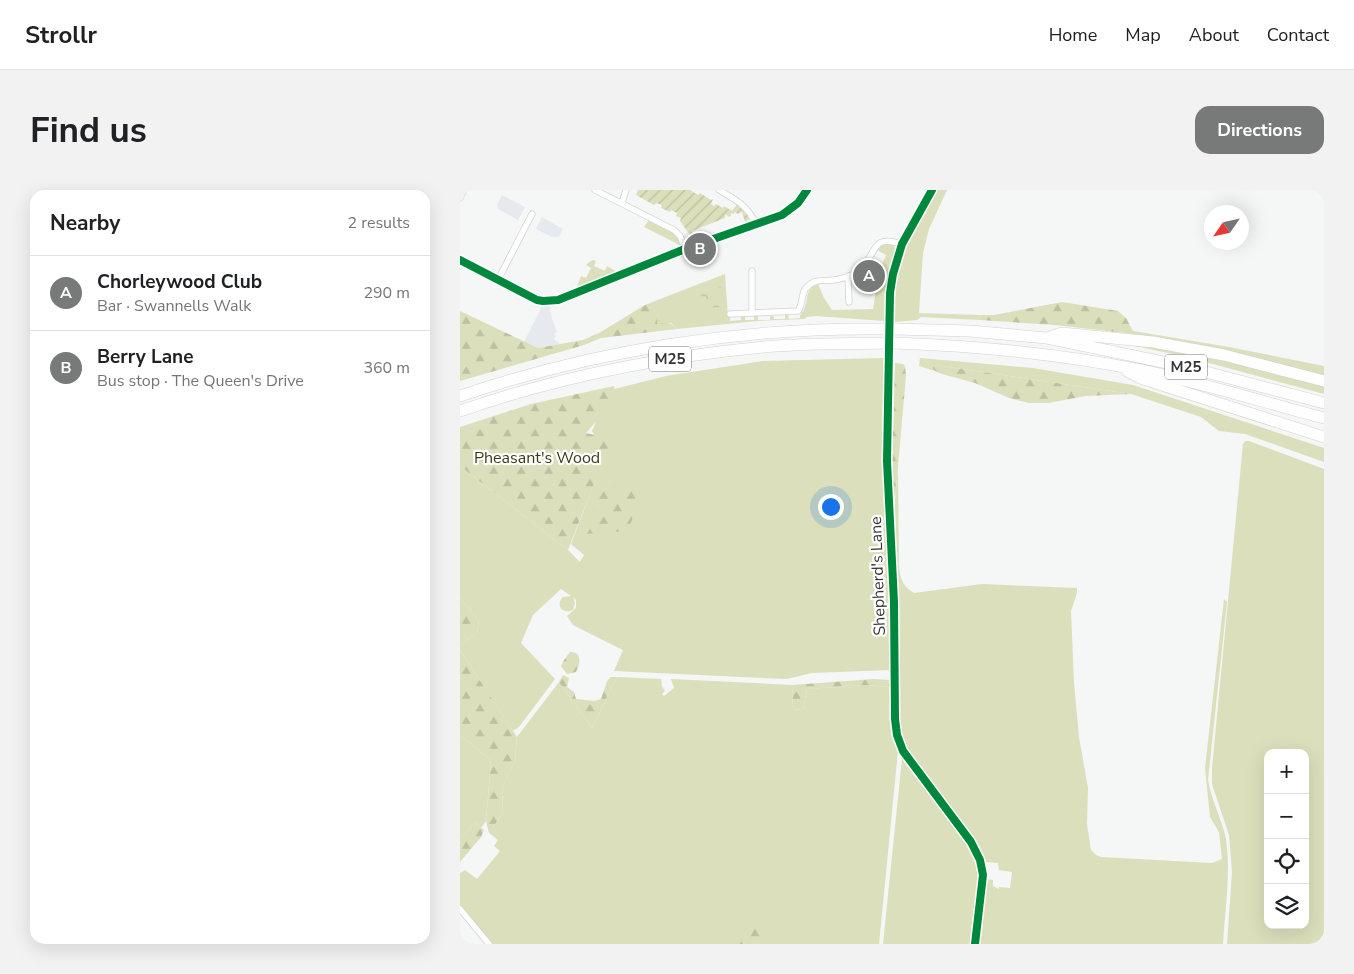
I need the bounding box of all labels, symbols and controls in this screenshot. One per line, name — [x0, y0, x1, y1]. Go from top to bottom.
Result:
text: Strollr — [25, 19, 97, 51]
text: Home — [1049, 23, 1097, 47]
text: Map — [1125, 23, 1161, 47]
text: About — [1189, 23, 1239, 47]
text: Contact — [1267, 23, 1329, 47]
button: Directions — [1195, 106, 1324, 154]
text: Find us — [30, 107, 147, 154]
north arrow — [1204, 205, 1249, 250]
text: Nearby — [50, 209, 120, 237]
text: 2 results — [348, 212, 410, 234]
pin: B — [684, 230, 716, 268]
pin: A — [853, 257, 885, 295]
text: Chorleywood Club — [97, 269, 262, 295]
text: A — [60, 282, 72, 304]
text: 290 m — [363, 282, 410, 304]
text: Bar · Swannells Walk — [97, 295, 251, 317]
text: Berry Lane — [97, 344, 193, 370]
road number: M25 — [649, 346, 691, 372]
road number: M25 — [1165, 354, 1207, 380]
text: B — [60, 357, 72, 379]
text: 360 m — [363, 357, 410, 379]
text: Bus stop · The Queen's Drive — [97, 370, 304, 392]
park label: Pheasant's Wood — [474, 447, 600, 469]
your location — [818, 494, 844, 520]
street label: Shepherd's Lane — [865, 516, 891, 636]
map controls — [1264, 749, 1309, 929]
button: + — [1264, 749, 1309, 794]
button: − — [1264, 794, 1309, 839]
button: locate — [1264, 839, 1309, 884]
button: layers — [1264, 884, 1309, 929]

